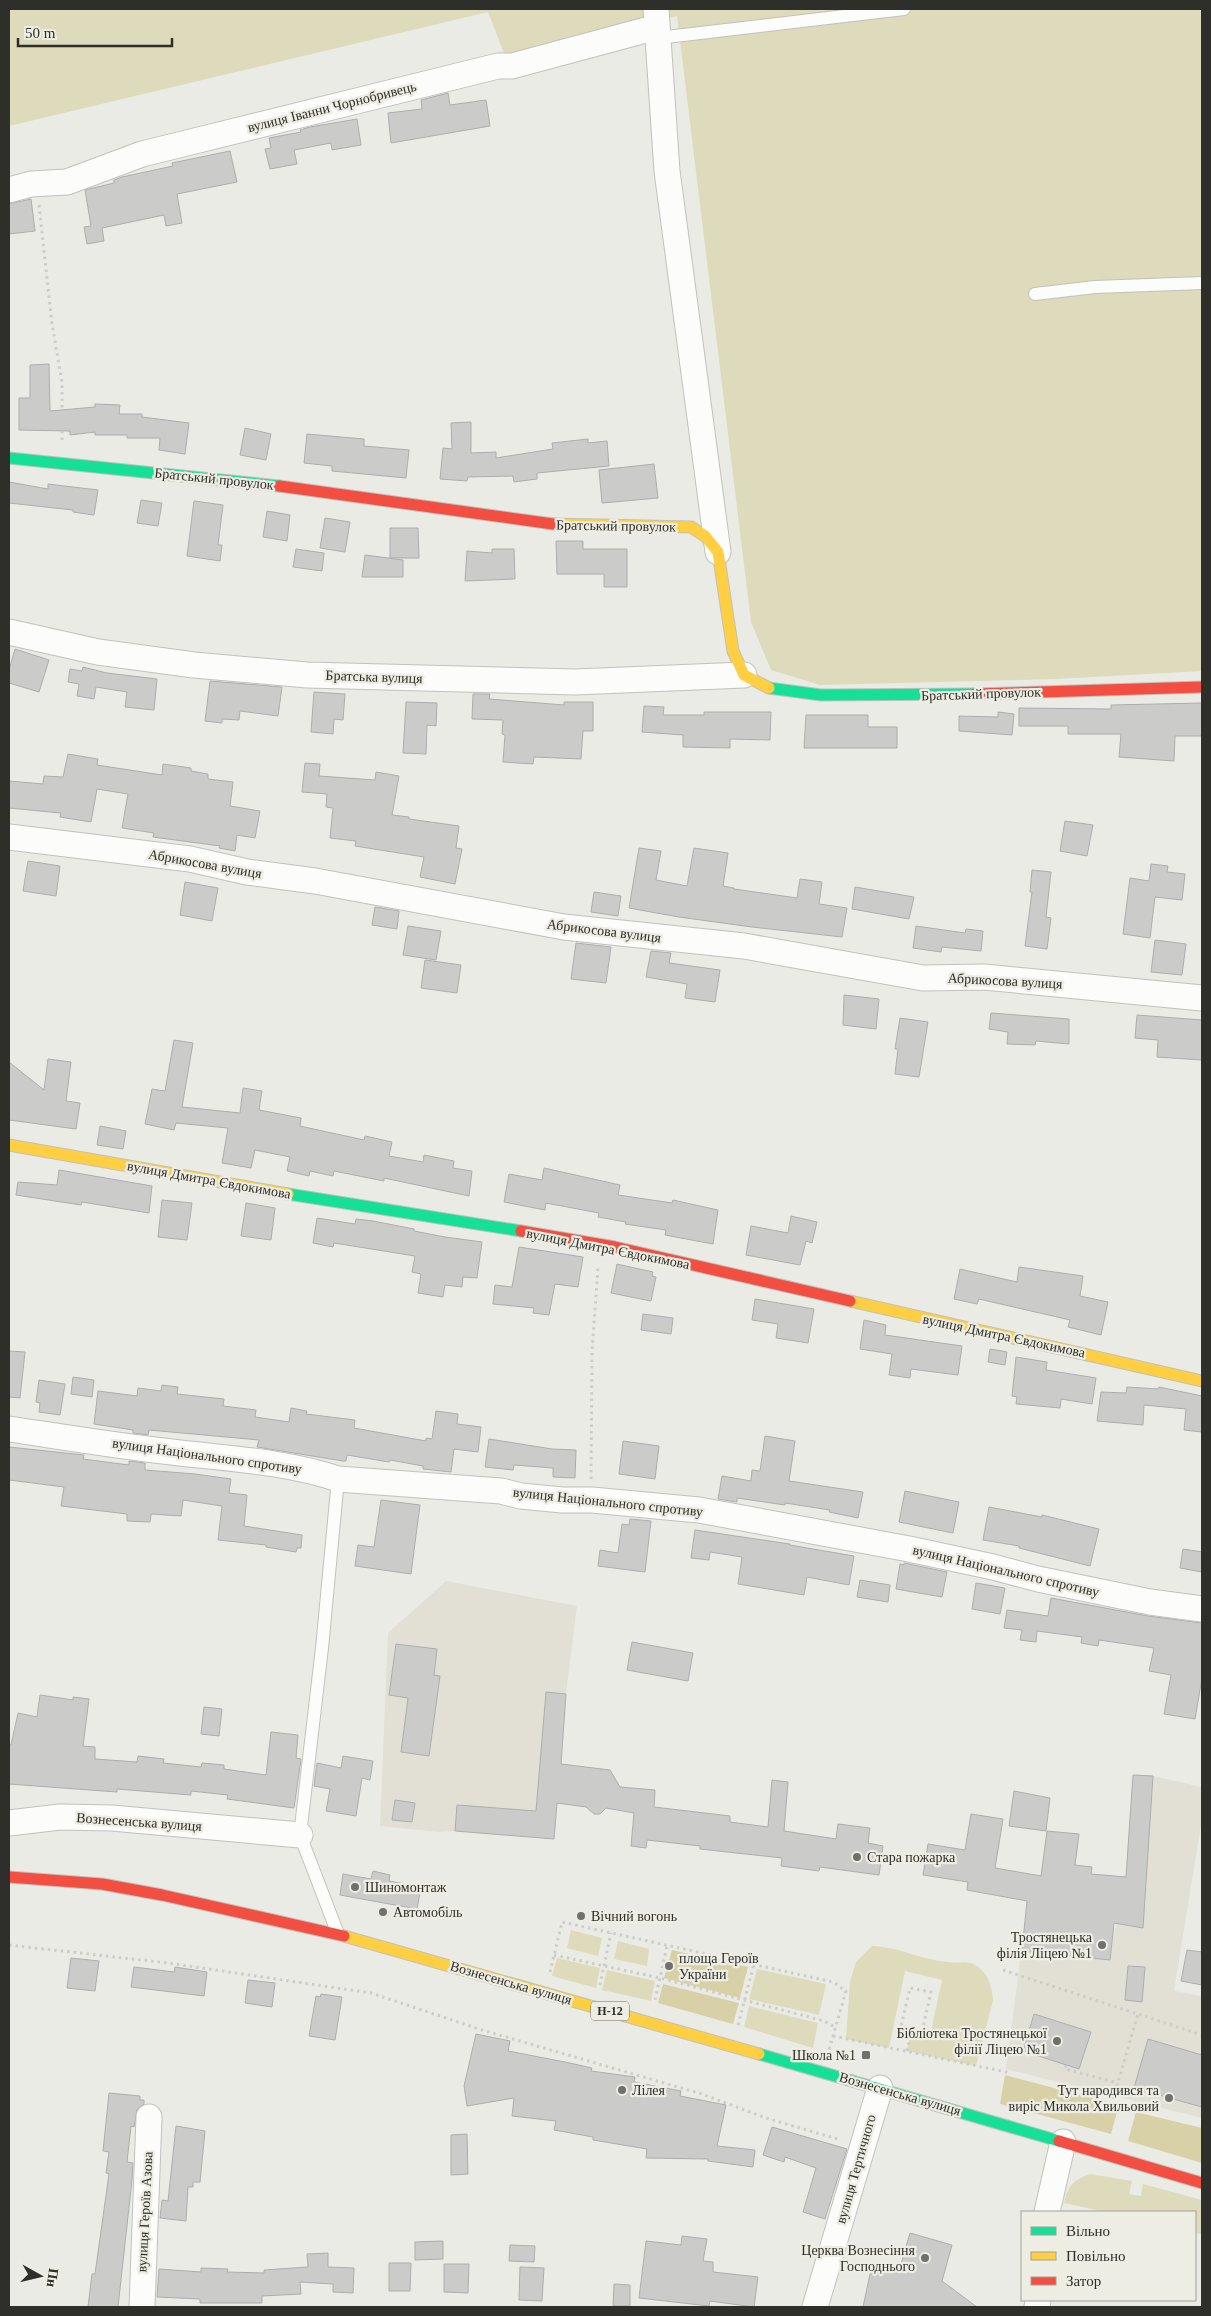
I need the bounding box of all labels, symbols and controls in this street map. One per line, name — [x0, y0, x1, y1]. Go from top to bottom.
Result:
scale bar — [18, 15, 171, 47]
text: 50 m — [25, 25, 56, 41]
street label: вулиця Іванни Чорнобривець — [246, 79, 418, 135]
street label: Братський провулок — [154, 465, 275, 493]
street label: Братський провулок — [556, 517, 676, 535]
street label: Братська вулиця — [325, 668, 423, 686]
street label: Братський провулок — [921, 684, 1041, 704]
street label: Абрикосова вулиця — [147, 847, 263, 881]
street label: Абрикосова вулиця — [546, 917, 662, 946]
street label: Абрикосова вулиця — [947, 971, 1063, 992]
street label: вулиця Дмитра Євдокимова — [126, 1158, 293, 1202]
street label: вулиця Дмитра Євдокимова — [525, 1226, 692, 1272]
street label: вулиця Дмитра Євдокимова — [921, 1311, 1087, 1361]
street label: вулиця Національного спротиву — [111, 1435, 303, 1477]
street label: вулиця Національного спротиву — [512, 1485, 704, 1519]
street label: вулиця Національного спротиву — [911, 1542, 1101, 1600]
street label: Вознесенська вулиця — [76, 1810, 203, 1834]
place label: Стара пожарка — [867, 1850, 956, 1865]
marker: Стара пожарка — [851, 1851, 863, 1863]
place label: Шиномонтаж — [365, 1880, 447, 1895]
marker: Шиномонтаж — [349, 1881, 361, 1893]
place label: Автомобіль — [393, 1905, 462, 1920]
marker: Автомобіль — [377, 1906, 389, 1918]
place label: Вічний вогонь — [591, 1909, 677, 1924]
marker: Вічний вогонь — [575, 1910, 587, 1922]
place label: Тростянецька філія Ліцею №1 — [997, 1930, 1093, 1961]
marker: Тростянецька філія Ліцею №1 — [1096, 1939, 1108, 1951]
place label: площа Героїв України — [679, 1951, 759, 1982]
street label: Вознесенська вулиця — [448, 1958, 574, 2008]
marker: площа Героїв України — [663, 1960, 675, 1972]
road number: Н-12 — [591, 2002, 629, 2020]
place label: Бібліотека Тростянецької філії Ліцею №1 — [896, 2026, 1047, 2057]
marker: Бібліотека Тростянецької філії Ліцею №1 — [1051, 2035, 1063, 2047]
place label: Школа №1 — [792, 2048, 856, 2063]
marker: Школа №1 — [860, 2049, 872, 2061]
street label: Вознесенська вулиця — [837, 2069, 963, 2119]
place label: Лілея — [632, 2083, 666, 2098]
place label: Тут народився та виріс Микола Хвильовий — [1009, 2083, 1160, 2114]
marker: Лілея — [616, 2084, 628, 2096]
marker: Тут народився та виріс Микола Хвильовий — [1163, 2092, 1175, 2104]
street label: вулиця Тертичного — [833, 2113, 879, 2225]
street label: вулиця Героїв Азова — [134, 2150, 156, 2273]
legend — [1021, 2211, 1196, 2301]
text: Вільно — [1066, 2223, 1110, 2239]
place label: Церква Вознесіння Господнього — [801, 2243, 916, 2274]
text: Повільно — [1066, 2248, 1125, 2264]
north arrow — [15, 2251, 65, 2301]
marker: Церква Вознесіння Господнього — [919, 2252, 931, 2264]
text: Пн — [44, 2267, 61, 2288]
text: Затор — [1066, 2273, 1101, 2289]

